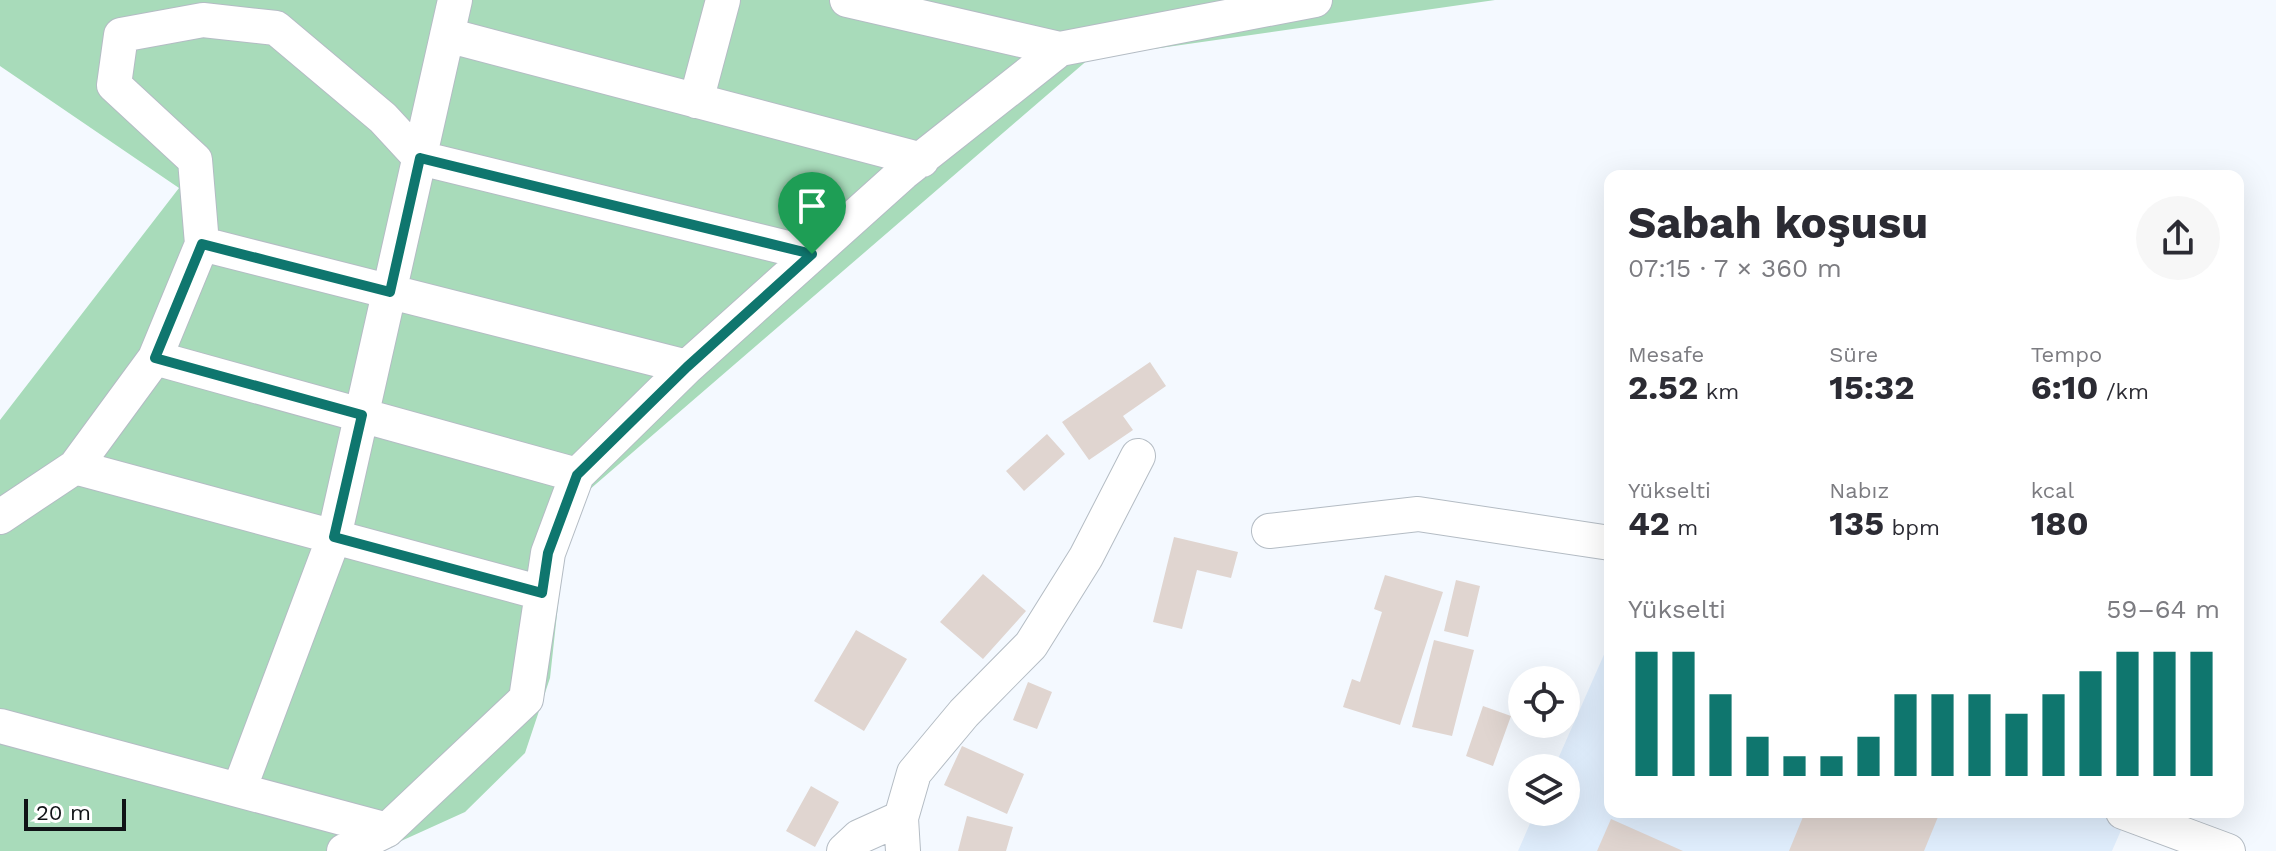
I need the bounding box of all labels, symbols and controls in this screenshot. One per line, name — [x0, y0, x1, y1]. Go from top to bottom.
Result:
pin — [778, 172, 846, 254]
icon: arrive — [790, 184, 834, 228]
button: share — [2136, 196, 2220, 280]
text: Sabah koşusu — [1628, 197, 1928, 249]
text: 07:15 · 7 × 360 m — [1628, 253, 1842, 283]
text: Mesafe — [1628, 342, 1704, 367]
text: Süre — [1829, 342, 1878, 367]
text: Tempo — [2031, 342, 2102, 367]
text: 2.52 — [1628, 367, 1698, 407]
text: 15:32 — [1829, 367, 1915, 407]
text: 6:10 — [2031, 367, 2098, 407]
text: km — [1698, 379, 1739, 404]
text: /km — [2098, 379, 2149, 404]
text: Yükselti — [1628, 478, 1711, 503]
text: Nabız — [1829, 478, 1889, 503]
text: kcal — [2031, 478, 2074, 503]
text: 42 — [1628, 503, 1670, 543]
text: 135 — [1829, 503, 1884, 543]
text: 180 — [2031, 503, 2089, 543]
text: m — [1670, 515, 1698, 540]
text: bpm — [1884, 515, 1940, 540]
text: Yükselti — [1628, 594, 1726, 624]
text: 59–64 m — [2106, 594, 2220, 624]
map controls — [1508, 666, 1580, 826]
button: locate — [1508, 666, 1580, 738]
button: layers — [1508, 754, 1580, 826]
scale bar — [24, 795, 126, 831]
text: 20 m — [36, 800, 91, 825]

